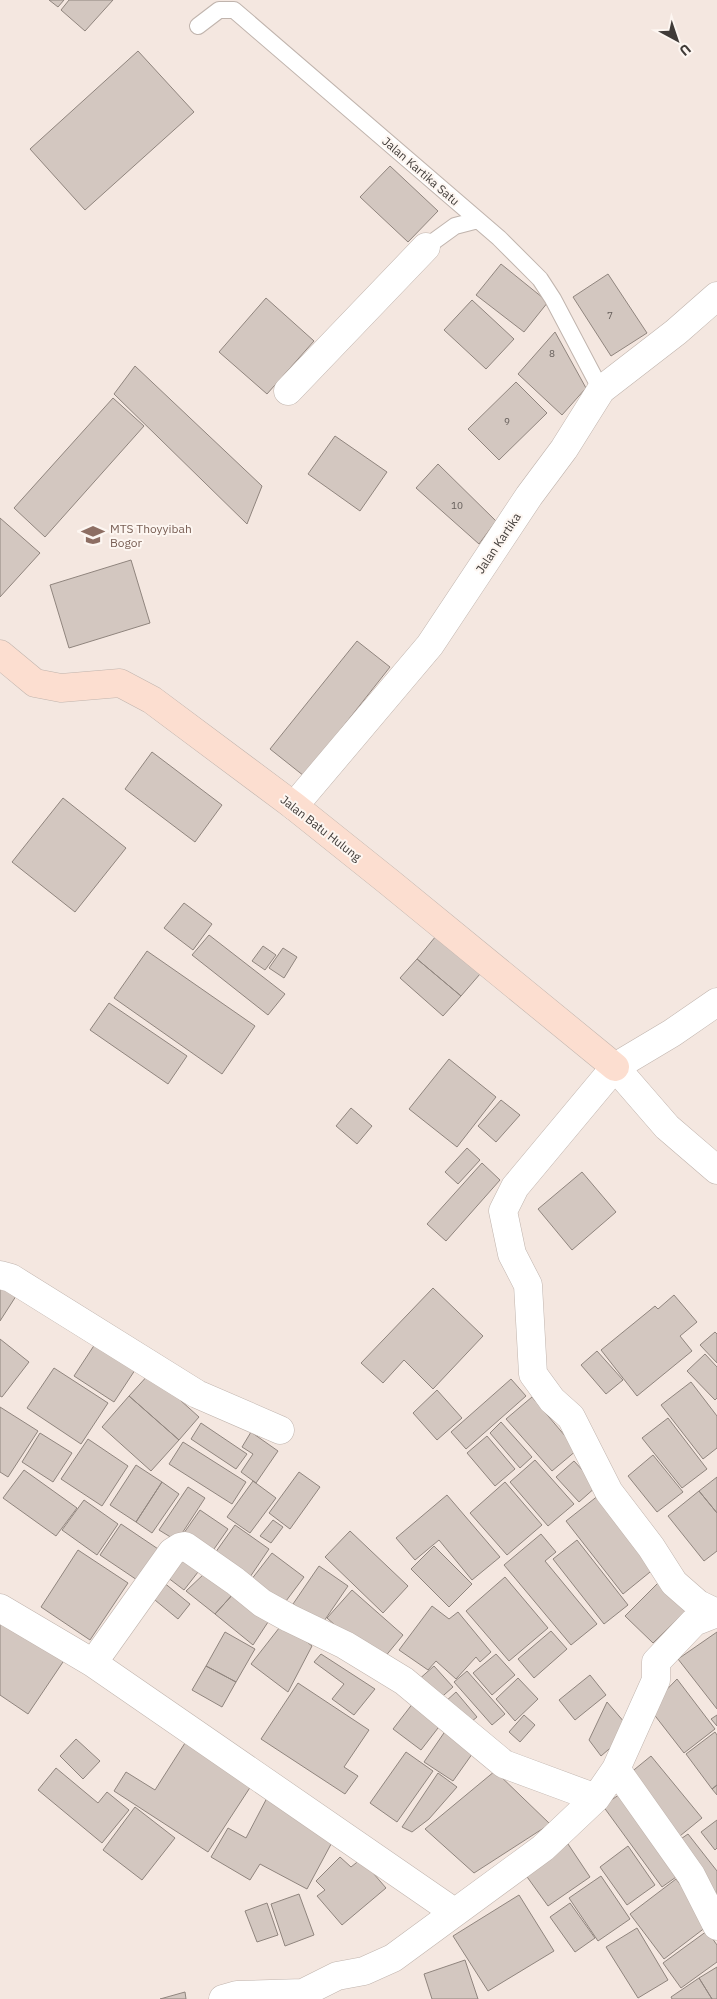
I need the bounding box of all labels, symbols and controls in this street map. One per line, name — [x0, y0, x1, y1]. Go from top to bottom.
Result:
north arrow — [652, 15, 702, 65]
text: U — [676, 40, 695, 60]
street label: Jalan Kartika Satu — [379, 133, 463, 209]
house number: 7 — [607, 309, 613, 322]
house number: 8 — [549, 347, 555, 360]
house number: 9 — [504, 415, 510, 428]
house number: 10 — [451, 499, 463, 512]
street label: Jalan Kartika — [472, 509, 524, 576]
place label: MTS Thoyyibah Bogor — [110, 521, 192, 550]
school or university icon: MTS Thoyyibah Bogor — [80, 522, 106, 548]
street label: Jalan Batu Hulung — [278, 792, 365, 865]

